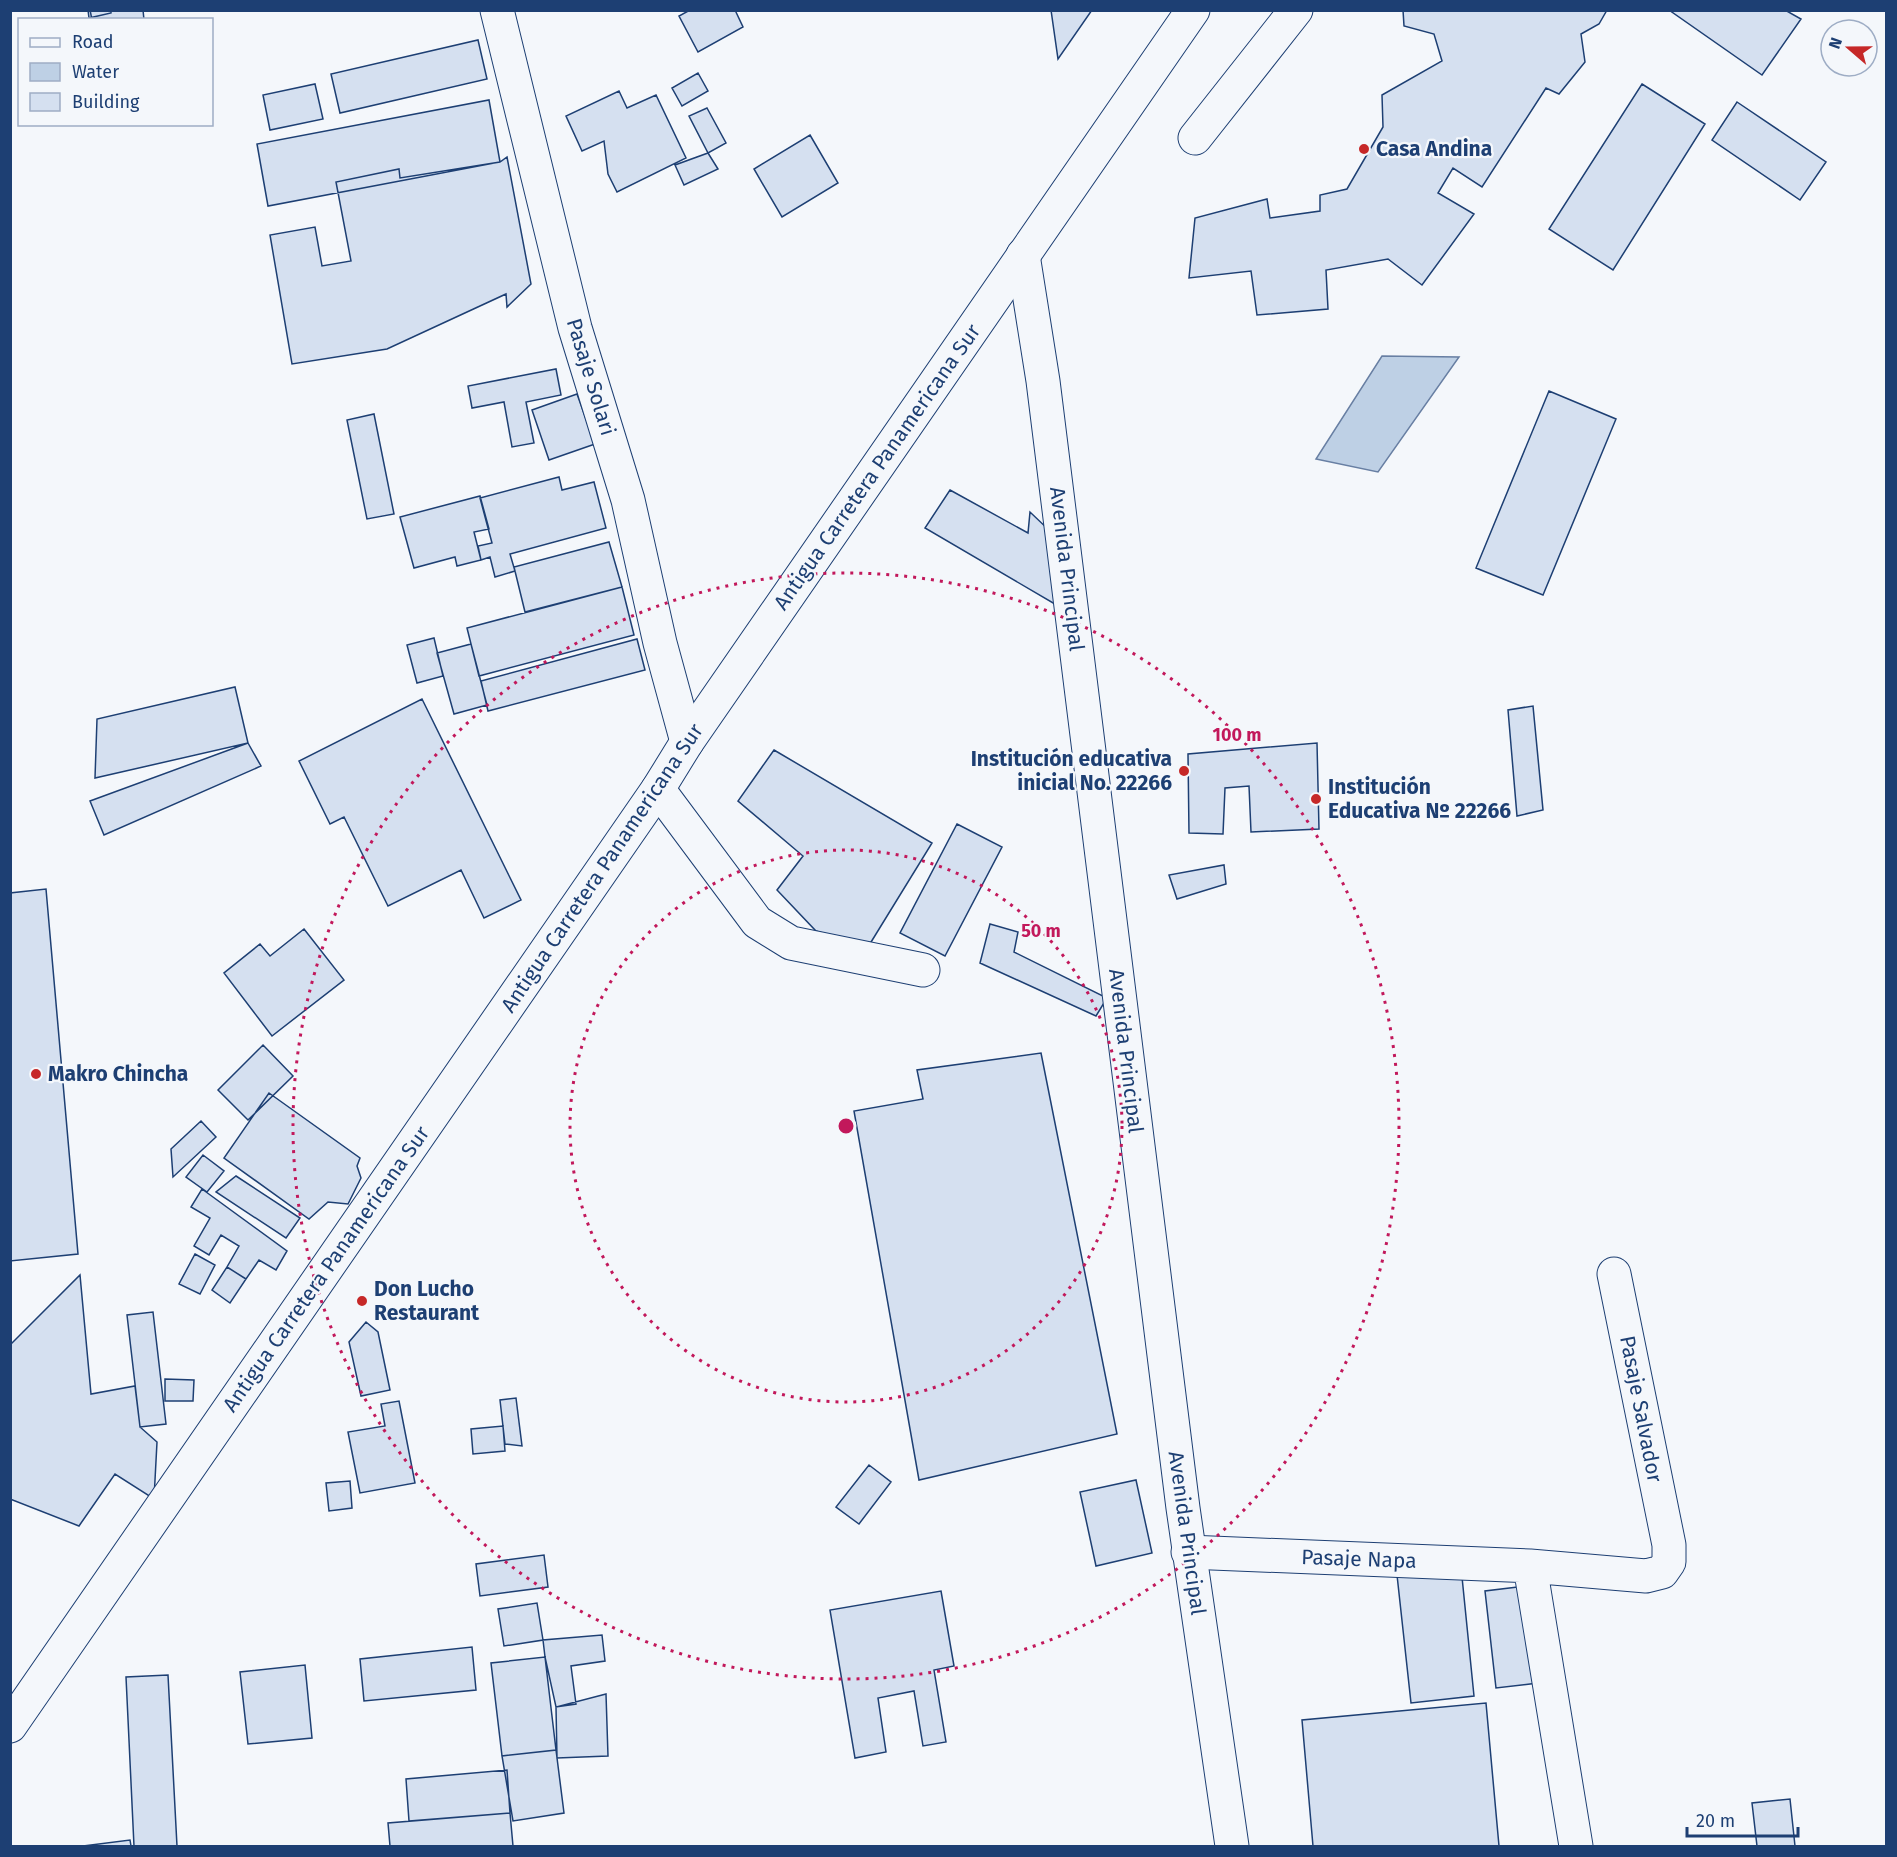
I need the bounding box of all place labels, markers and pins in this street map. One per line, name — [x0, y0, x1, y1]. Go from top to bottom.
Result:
place label: Casa Andina — [1376, 136, 1492, 162]
marker: Casa Andina — [1357, 142, 1371, 156]
place label: Institución educativa inicial No. 22266 — [971, 746, 1172, 796]
marker: Institución educativa inicial No. 22266 — [1177, 764, 1191, 778]
place label: Institución Educativa Nº 22266 — [1328, 774, 1511, 824]
marker: Institución Educativa Nº 22266 — [1309, 792, 1323, 806]
place label: Makro Chincha — [48, 1061, 188, 1087]
marker: Makro Chincha — [29, 1067, 43, 1081]
centre of rings — [836, 1116, 856, 1136]
place label: Don Lucho Restaurant — [374, 1276, 480, 1326]
marker: Don Lucho Restaurant — [355, 1294, 369, 1308]

